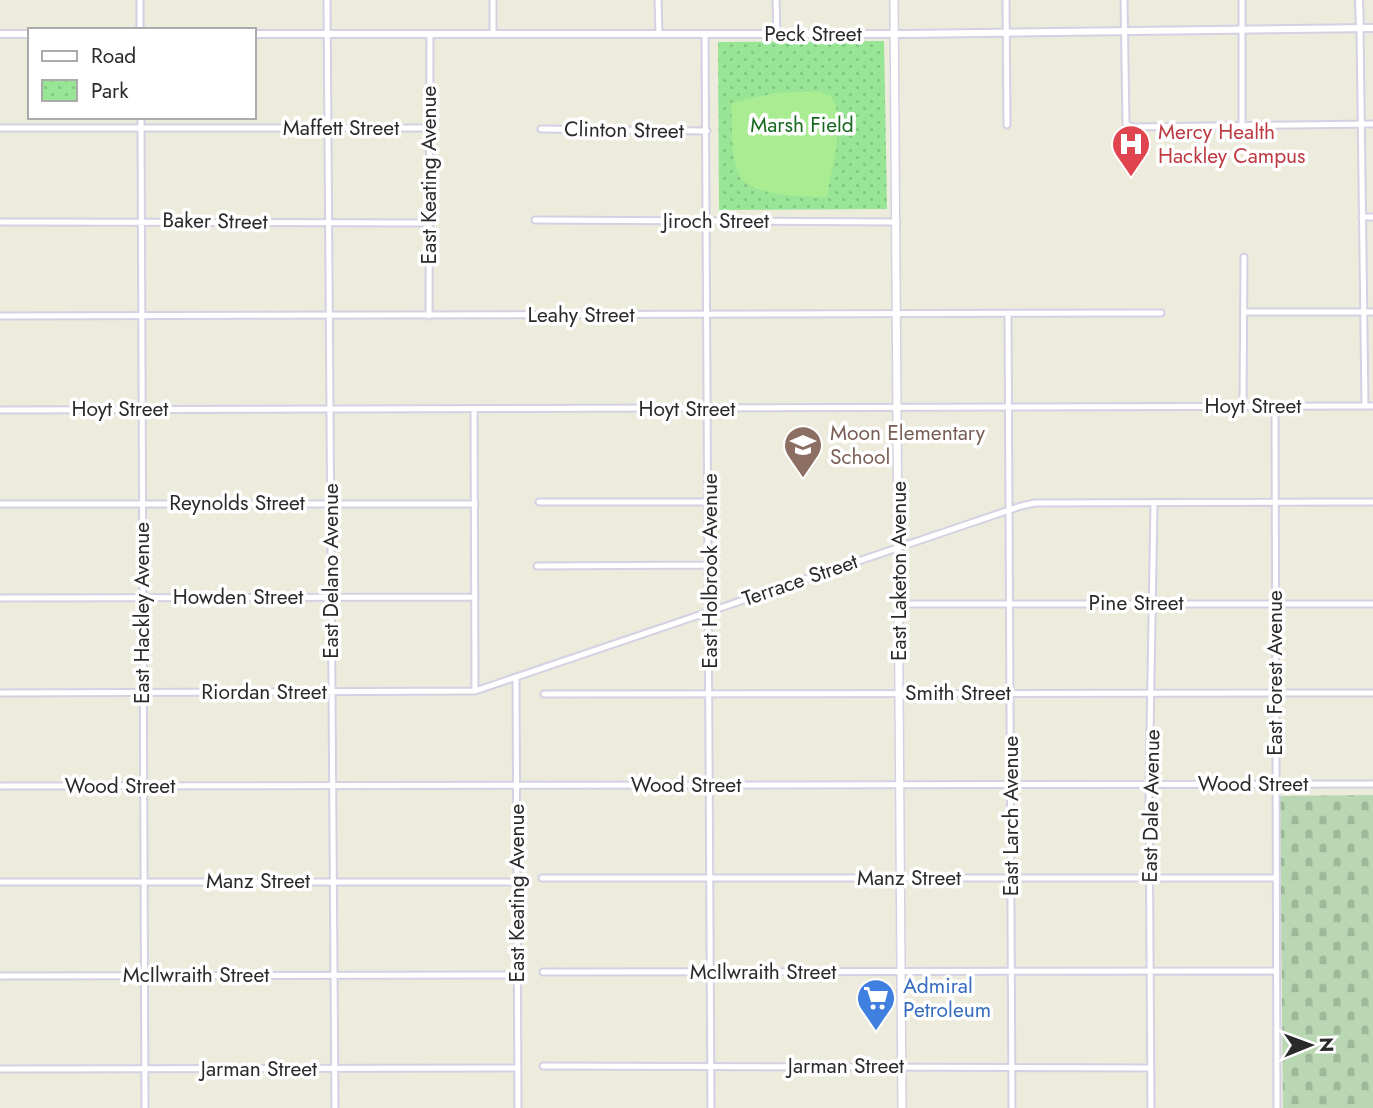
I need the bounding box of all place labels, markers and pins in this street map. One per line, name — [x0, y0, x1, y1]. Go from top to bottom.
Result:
place label: Mercy Health Hackley Campus — [1158, 117, 1306, 171]
hospital icon: Mercy Health Hackley Campus — [1110, 123, 1152, 178]
place label: Moon Elementary School — [830, 418, 986, 472]
school or university icon: Moon Elementary School — [782, 424, 824, 479]
place label: Admiral Petroleum — [903, 971, 991, 1025]
supermarket icon: Admiral Petroleum — [855, 977, 897, 1032]

